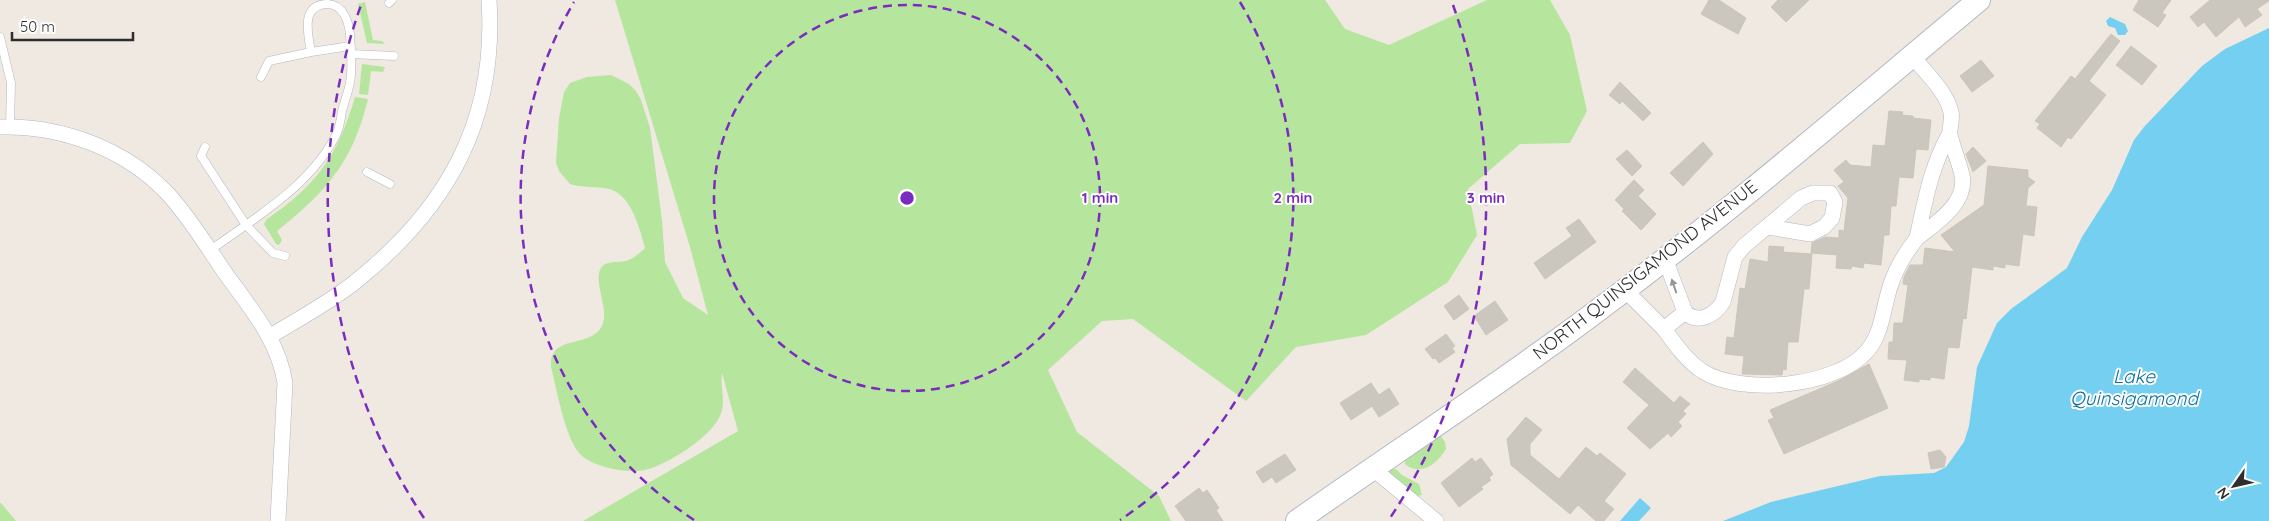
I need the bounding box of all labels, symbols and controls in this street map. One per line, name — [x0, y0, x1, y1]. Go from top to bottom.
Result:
scale bar — [12, 10, 134, 42]
text: 50 m — [20, 17, 55, 36]
street label: NORTH QUINSIGAMOND AVENUE — [1528, 175, 1762, 364]
text: 1 min — [1082, 188, 1118, 207]
text: 2 min — [1273, 188, 1313, 207]
text: 3 min — [1467, 188, 1505, 207]
centre of rings — [898, 189, 916, 207]
one-way arrow — [1670, 278, 1678, 293]
water label: Lake Quinsigamond — [2070, 364, 2201, 410]
north arrow — [2209, 461, 2259, 511]
text: N — [2213, 484, 2234, 503]

